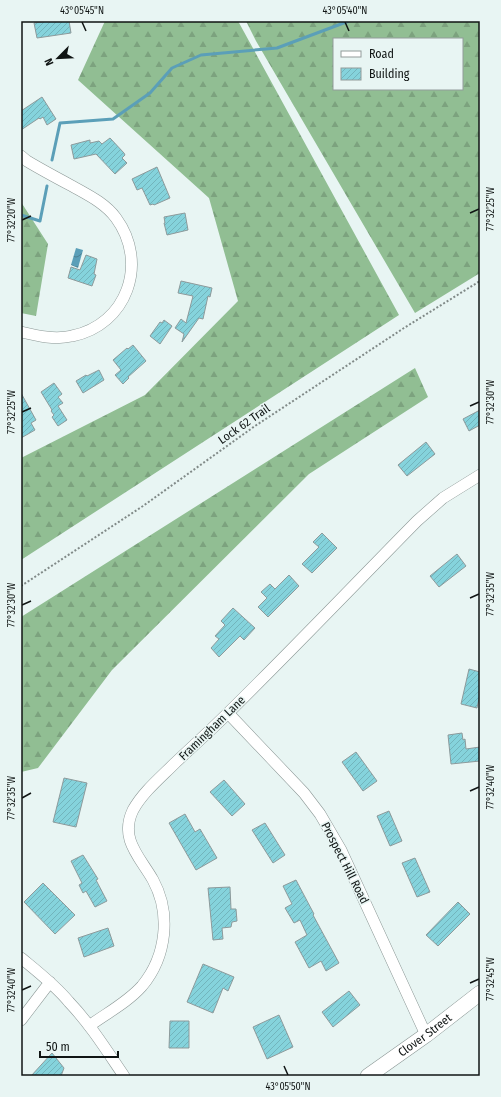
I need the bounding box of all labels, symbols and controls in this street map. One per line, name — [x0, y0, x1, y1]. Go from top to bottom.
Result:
text: 43°05'45"N — [60, 5, 104, 17]
text: 43°05'40"N — [323, 5, 367, 17]
north arrow — [38, 38, 78, 78]
legend — [333, 38, 463, 90]
text: Road — [369, 47, 394, 61]
text: N — [42, 56, 57, 68]
text: Building — [369, 67, 410, 81]
text: 77°32'25"W — [485, 187, 497, 231]
text: 77°32'20"W — [6, 197, 18, 242]
text: 77°32'30"W — [485, 379, 497, 424]
text: 77°32'25"W — [6, 390, 18, 434]
street label: Lock 62 Trail — [215, 401, 273, 447]
text: 77°32'35"W — [485, 572, 497, 616]
text: 77°32'30"W — [6, 582, 18, 627]
street label: Framingham Lane — [176, 693, 248, 763]
text: 77°32'40"W — [485, 764, 497, 809]
text: 77°32'35"W — [6, 776, 18, 820]
street label: Prospect Hill Road — [318, 820, 372, 906]
text: 77°32'45"W — [485, 957, 497, 1001]
text: 77°32'40"W — [6, 967, 18, 1012]
street label: Clover Street — [395, 1011, 454, 1060]
scale bar — [40, 1033, 118, 1059]
text: 50 m — [46, 1040, 70, 1054]
text: 43°05'50"N — [266, 1081, 310, 1093]

